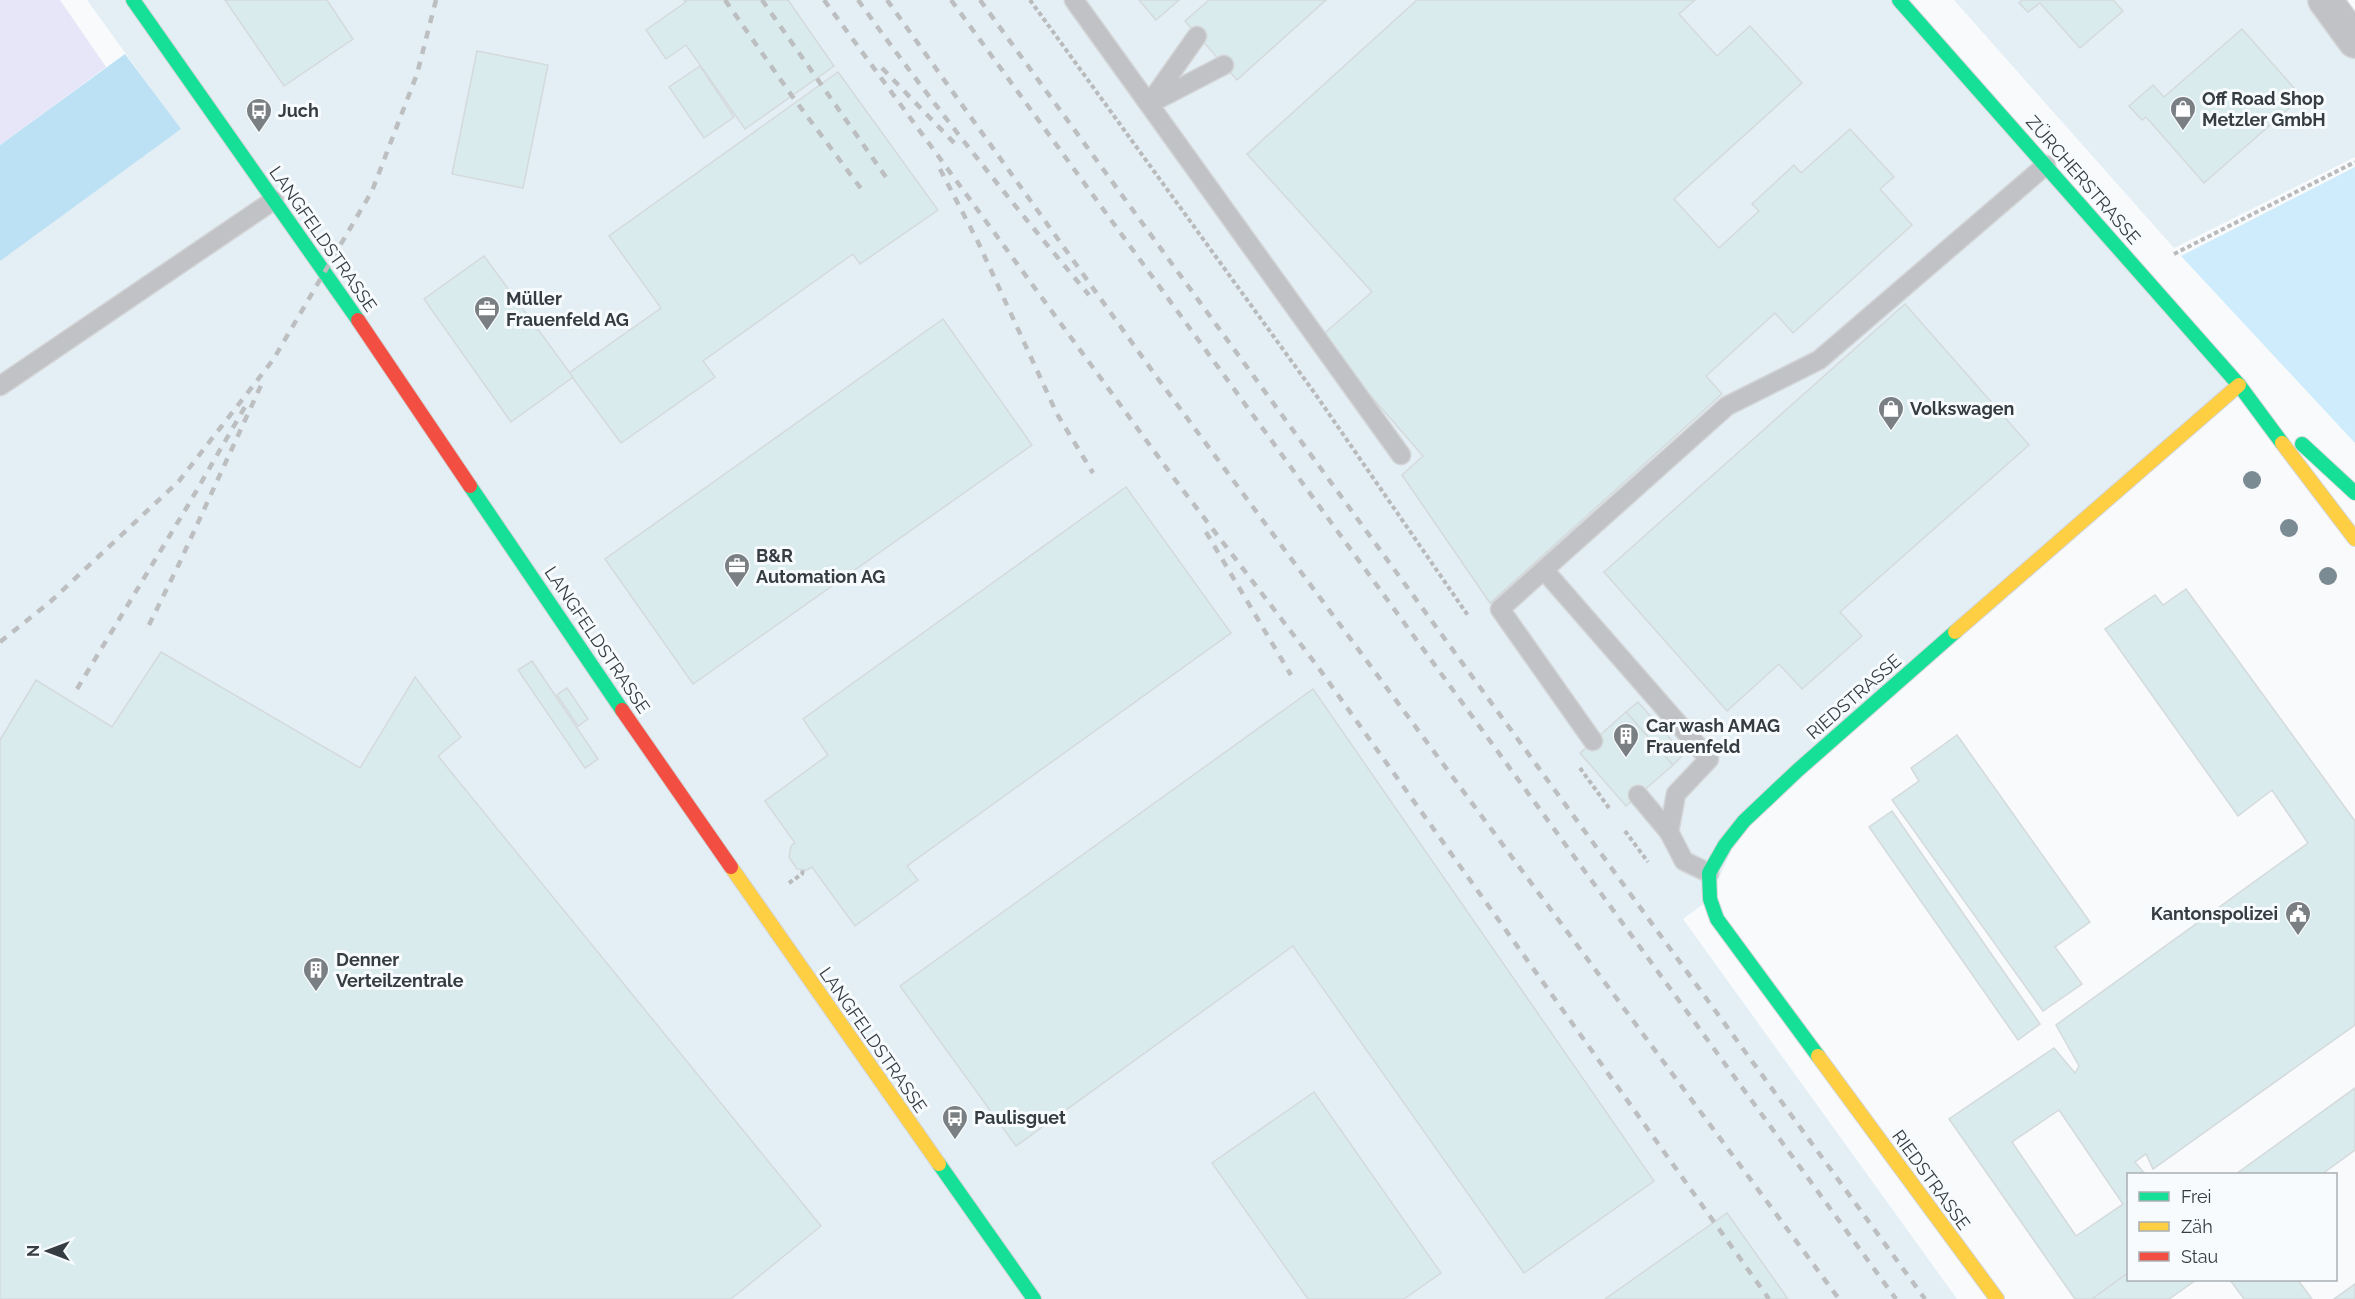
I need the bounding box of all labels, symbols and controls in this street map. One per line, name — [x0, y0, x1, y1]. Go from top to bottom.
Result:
place label: Off Road Shop Metzler GmbH — [2202, 88, 2326, 130]
shop icon: Off Road Shop Metzler GmbH — [2168, 94, 2198, 132]
bus stop icon: Juch — [244, 96, 274, 134]
place label: Juch — [278, 100, 319, 121]
street label: ZÜRCHERSTRASSE — [2022, 111, 2145, 248]
street label: LANGFELDSTRASSE — [265, 162, 382, 316]
place label: Müller Frauenfeld AG — [506, 288, 629, 330]
office icon: Müller Frauenfeld AG — [472, 294, 502, 332]
shop icon: Volkswagen — [1876, 394, 1906, 432]
place label: Volkswagen — [1910, 398, 2014, 419]
place label: B&R Automation AG — [756, 545, 885, 587]
office icon: B&R Automation AG — [722, 551, 752, 589]
street label: LANGFELDSTRASSE — [540, 562, 654, 717]
street label: RIEDSTRASSE — [1802, 650, 1905, 743]
place label: Car wash AMAG Frauenfeld — [1646, 715, 1780, 757]
building icon: Car wash AMAG Frauenfeld — [1611, 721, 1641, 759]
public building icon: Kantonspolizei — [2283, 899, 2313, 937]
place label: Kantonspolizei — [2151, 903, 2278, 924]
place label: Denner Verteilzentrale — [336, 949, 464, 991]
building icon: Denner Verteilzentrale — [301, 955, 331, 993]
street label: LANGFELDSTRASSE — [815, 963, 932, 1117]
bus stop icon: Paulisguet — [940, 1103, 970, 1141]
place label: Paulisguet — [974, 1107, 1066, 1128]
street label: RIEDSTRASSE — [1888, 1126, 1975, 1234]
legend — [2127, 1173, 2337, 1281]
text: Frei — [2181, 1186, 2211, 1207]
text: Zäh — [2181, 1216, 2213, 1237]
north arrow — [18, 1221, 78, 1281]
text: N — [24, 1245, 43, 1257]
text: Stau — [2181, 1246, 2218, 1267]

